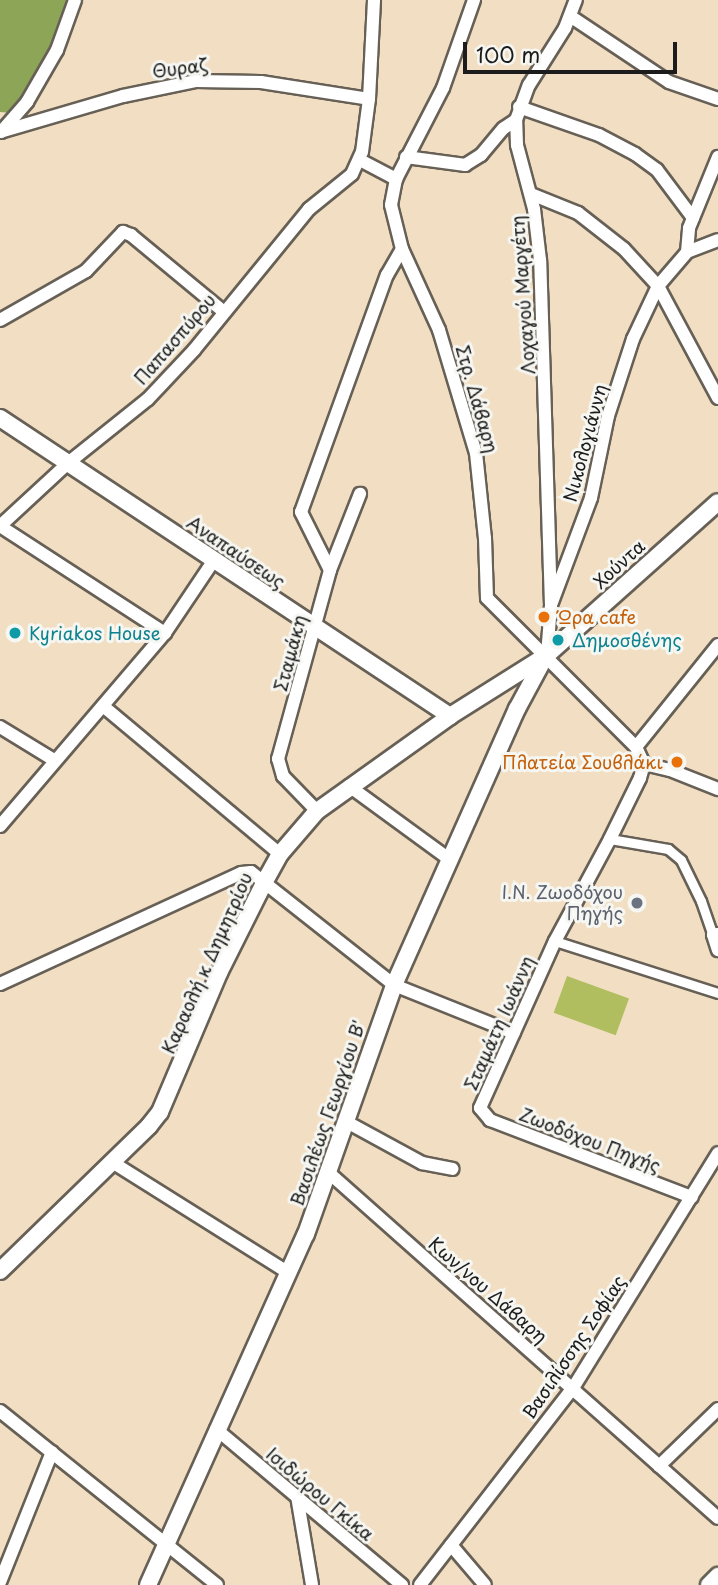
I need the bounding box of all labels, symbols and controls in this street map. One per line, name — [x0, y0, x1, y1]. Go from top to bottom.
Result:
scale bar — [466, 28, 680, 72]
text: 100 m — [476, 38, 540, 70]
street label: Θυραζ — [151, 54, 209, 82]
street label: Λοχαγού Μαργέτη — [507, 215, 539, 375]
street label: Παπασπύρου — [130, 289, 220, 389]
street label: Στρ. Δάβαρη — [451, 343, 503, 455]
street label: Νικολογιάννη — [559, 382, 611, 504]
street label: Αναπαύσεως — [183, 511, 289, 593]
street label: Χούντα — [589, 535, 649, 593]
place label: Ώρα cafe — [558, 606, 637, 628]
marker: Ώρα cafe — [536, 609, 552, 625]
street label: Σταμάκη — [269, 612, 311, 694]
place label: Kyriakos House — [29, 622, 161, 644]
marker: Kyriakos House — [7, 625, 23, 641]
place label: Δημοσθένης — [572, 629, 682, 651]
marker: Δημοσθένης — [550, 632, 566, 648]
place label: Πλατεία Σουβλάκι — [502, 751, 663, 773]
marker: Πλατεία Σουβλάκι — [669, 754, 685, 770]
street label: Καραολή κ Δημητρίου — [157, 869, 257, 1057]
place label: Ι.Ν. Ζωοδόχου Πηγής — [501, 882, 623, 924]
marker: Ι.Ν. Ζωοδόχου Πηγής — [629, 895, 645, 911]
street label: Σταμάτη Ιωάννη — [460, 952, 538, 1094]
street label: Βασιλέως Γεωργίου Β' — [286, 1017, 370, 1209]
street label: Ζωοδόχου Πηγής — [517, 1103, 663, 1177]
street label: Κων/νου Δάβαρη — [424, 1233, 552, 1347]
street label: Βασιλίσσης Σοφίας — [518, 1271, 630, 1423]
street label: Ισιδώρου Γκίκα — [262, 1443, 378, 1545]

